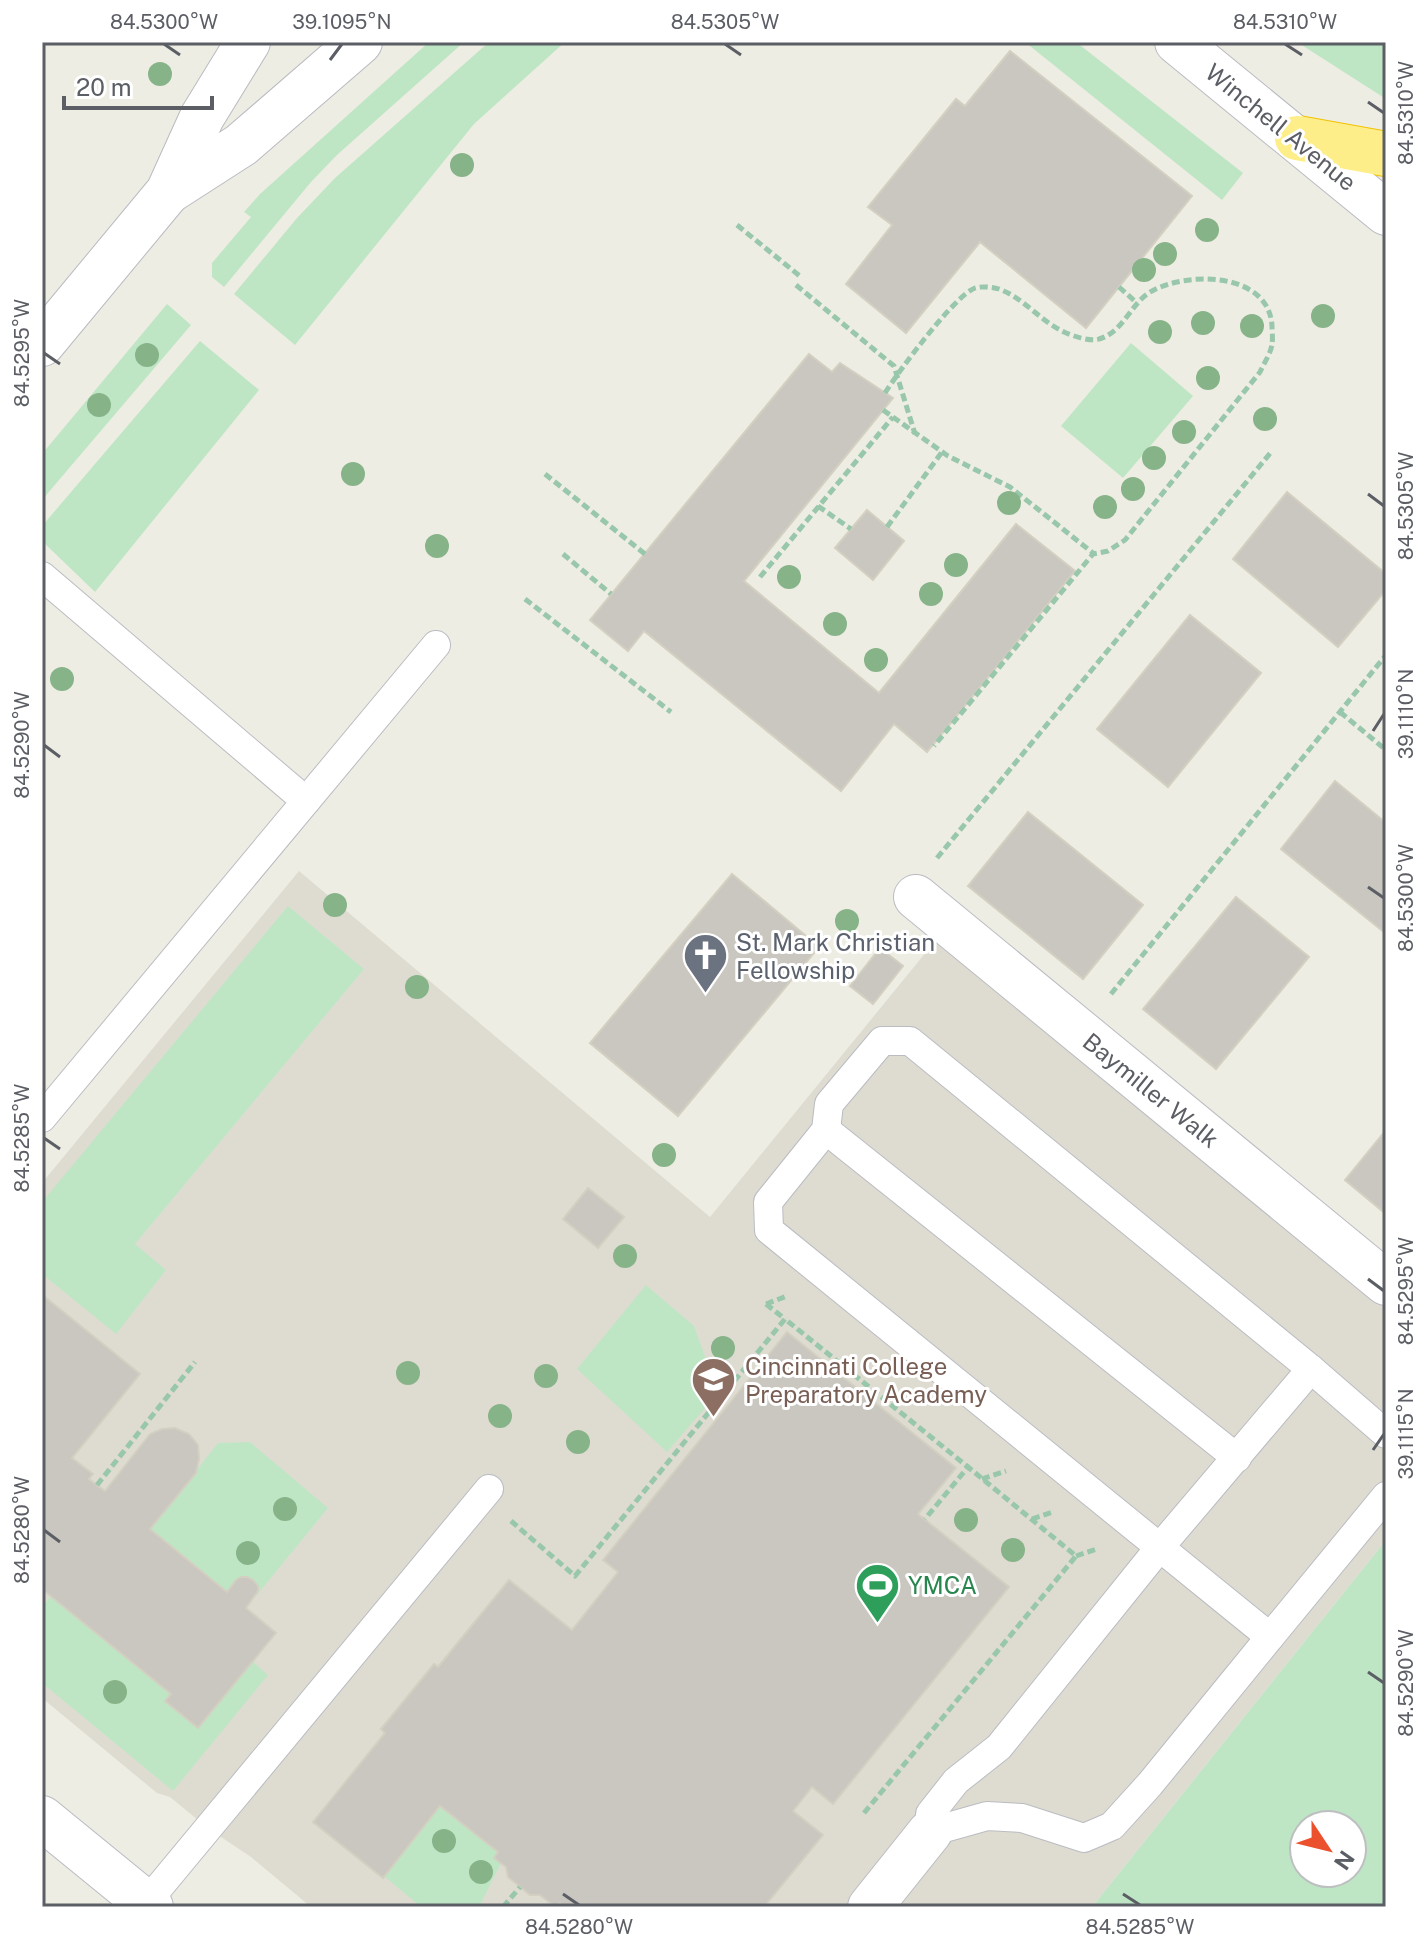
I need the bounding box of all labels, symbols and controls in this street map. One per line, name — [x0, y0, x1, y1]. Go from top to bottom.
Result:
text: 84.5300°W — [110, 10, 218, 34]
text: 39.1095°N — [292, 10, 392, 34]
text: 84.5305°W — [671, 10, 779, 34]
text: 84.5310°W — [1233, 10, 1337, 34]
street label: Winchell Avenue — [1200, 58, 1362, 196]
scale bar — [64, 60, 212, 110]
text: 84.5310°W — [1394, 61, 1418, 165]
text: 20 m — [76, 73, 132, 101]
text: 84.5295°W — [10, 299, 34, 407]
text: 84.5305°W — [1394, 452, 1418, 560]
text: 39.1110°N — [1394, 669, 1418, 759]
text: 84.5290°W — [10, 691, 34, 799]
text: 84.5300°W — [1394, 844, 1418, 952]
place label: St. Mark Christian Fellowship — [736, 928, 935, 984]
church icon: St. Mark Christian Fellowship — [681, 932, 729, 995]
street label: Baymiller Walk — [1078, 1027, 1224, 1153]
text: 84.5285°W — [10, 1084, 34, 1192]
text: 84.5295°W — [1394, 1237, 1418, 1345]
place label: Cincinnati College Preparatory Academy — [745, 1352, 987, 1408]
school or university icon: Cincinnati College Preparatory Academy — [690, 1356, 738, 1419]
text: 39.1115°N — [1394, 1388, 1418, 1480]
text: 84.5280°W — [10, 1476, 34, 1584]
sports icon: YMCA — [853, 1561, 901, 1624]
place label: YMCA — [908, 1571, 977, 1599]
text: 84.5290°W — [1394, 1629, 1418, 1737]
north arrow — [1288, 1809, 1368, 1889]
text: N — [1329, 1846, 1360, 1875]
text: 84.5280°W — [525, 1915, 633, 1939]
text: 84.5285°W — [1086, 1915, 1194, 1939]

